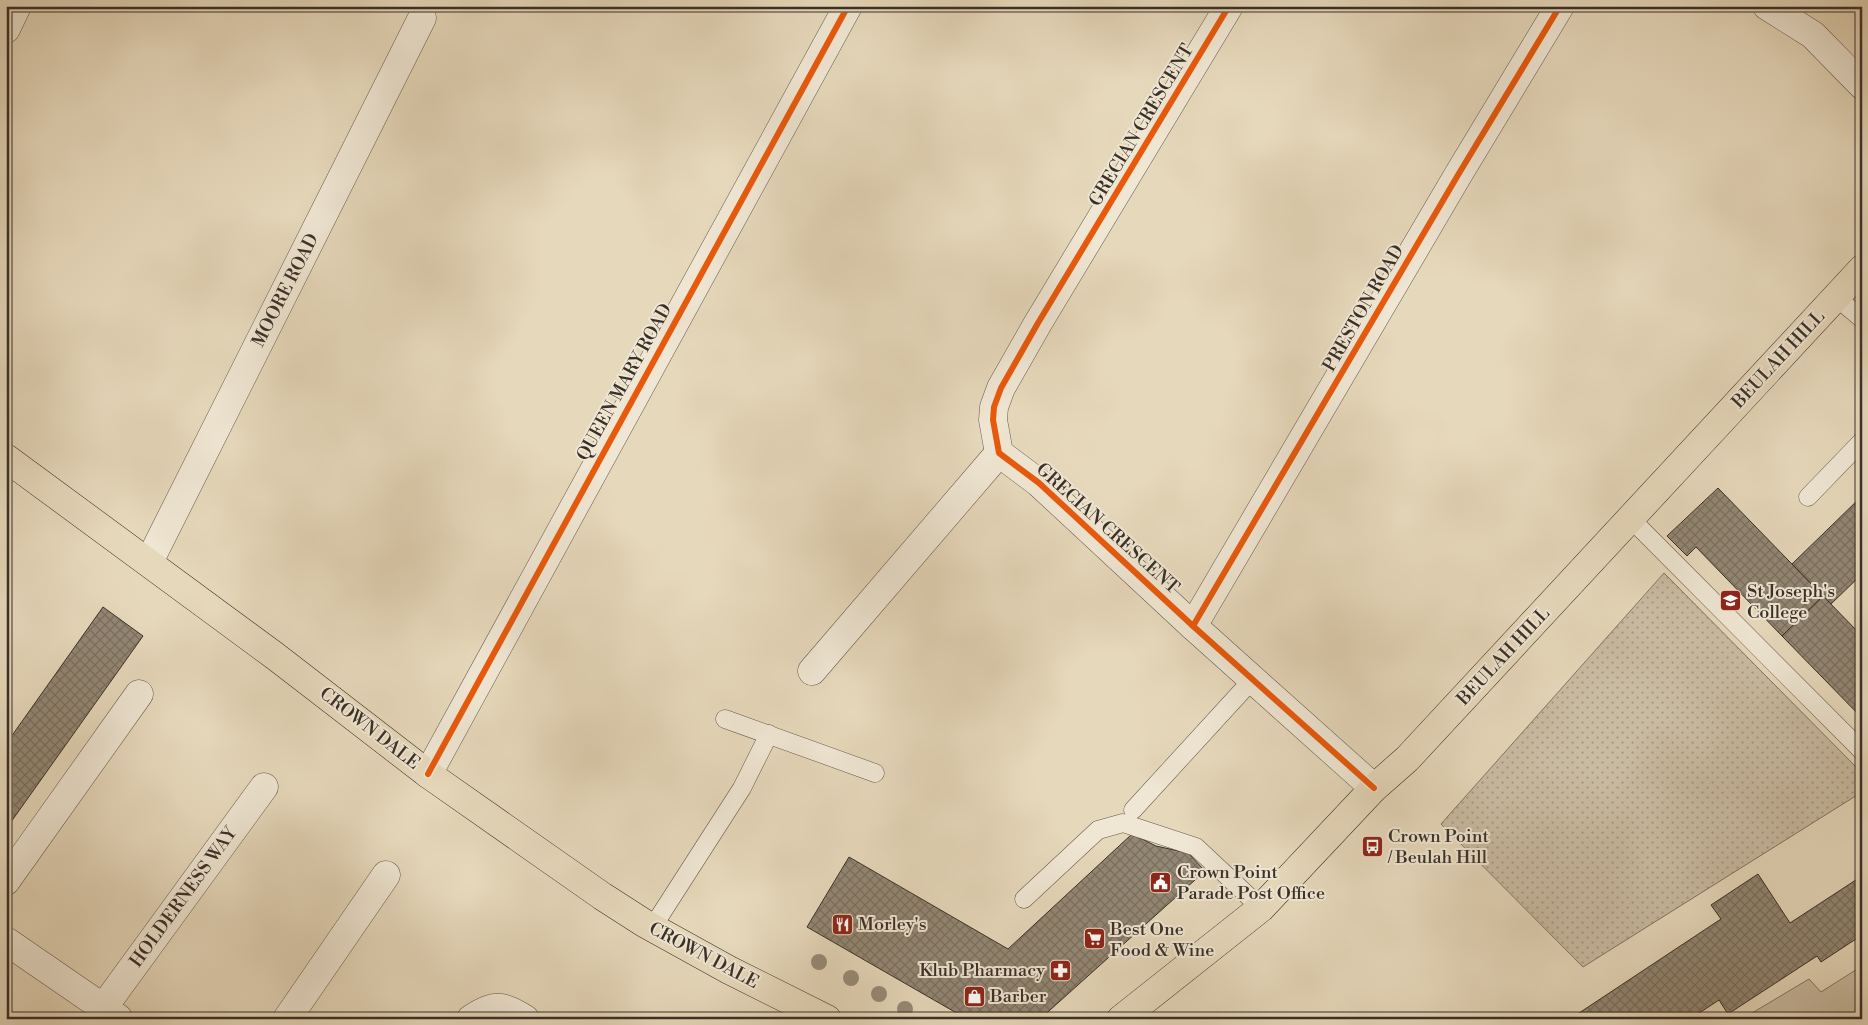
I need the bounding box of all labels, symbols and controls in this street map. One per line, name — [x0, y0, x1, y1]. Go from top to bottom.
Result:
street label: GRECIAN CRESCENT — [1084, 40, 1199, 211]
street label: MOORE ROAD — [247, 230, 324, 351]
street label: PRESTON ROAD — [1318, 241, 1409, 376]
street label: QUEEN MARY ROAD — [572, 299, 677, 465]
street label: BEULAH HILL — [1726, 305, 1830, 414]
street label: GRECIAN CRESCENT — [1031, 458, 1184, 599]
place label: St Joseph's College — [1747, 580, 1835, 624]
school or university icon: St Joseph's College — [1719, 589, 1743, 613]
street label: BEULAH HILL — [1451, 602, 1555, 711]
street label: CROWN DALE — [315, 682, 424, 775]
street label: HOLDERNESS WAY — [125, 822, 243, 972]
place label: Crown Point / Beulah Hill — [1387, 825, 1489, 869]
bus stop icon: Crown Point / Beulah Hill — [1360, 834, 1384, 858]
place label: Crown Point Parade Post Office — [1177, 861, 1325, 905]
public building icon: Crown Point Parade Post Office — [1149, 870, 1173, 894]
restaurant icon: Morley's — [830, 912, 854, 936]
place label: Morley's — [858, 913, 927, 936]
street label: CROWN DALE — [645, 917, 763, 994]
place label: Best One Food & Wine — [1109, 918, 1214, 962]
supermarket icon: Best One Food & Wine — [1082, 927, 1106, 951]
pharmacy icon: Klub Pharmacy — [1049, 958, 1073, 982]
place label: Klub Pharmacy — [919, 959, 1045, 982]
shop icon: Barber — [962, 984, 986, 1008]
place label: Barber — [989, 985, 1047, 1008]

